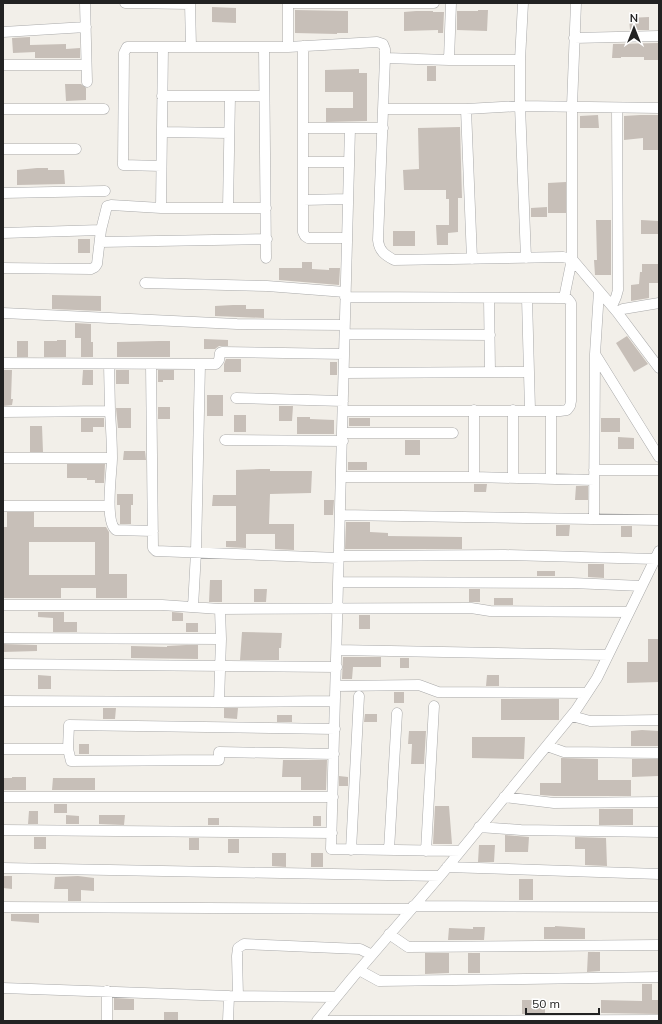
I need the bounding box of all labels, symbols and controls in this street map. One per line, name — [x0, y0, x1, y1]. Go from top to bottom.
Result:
north arrow — [614, 8, 654, 48]
text: N — [630, 11, 638, 25]
scale bar — [526, 990, 599, 1016]
text: 50 m — [532, 996, 560, 1011]

